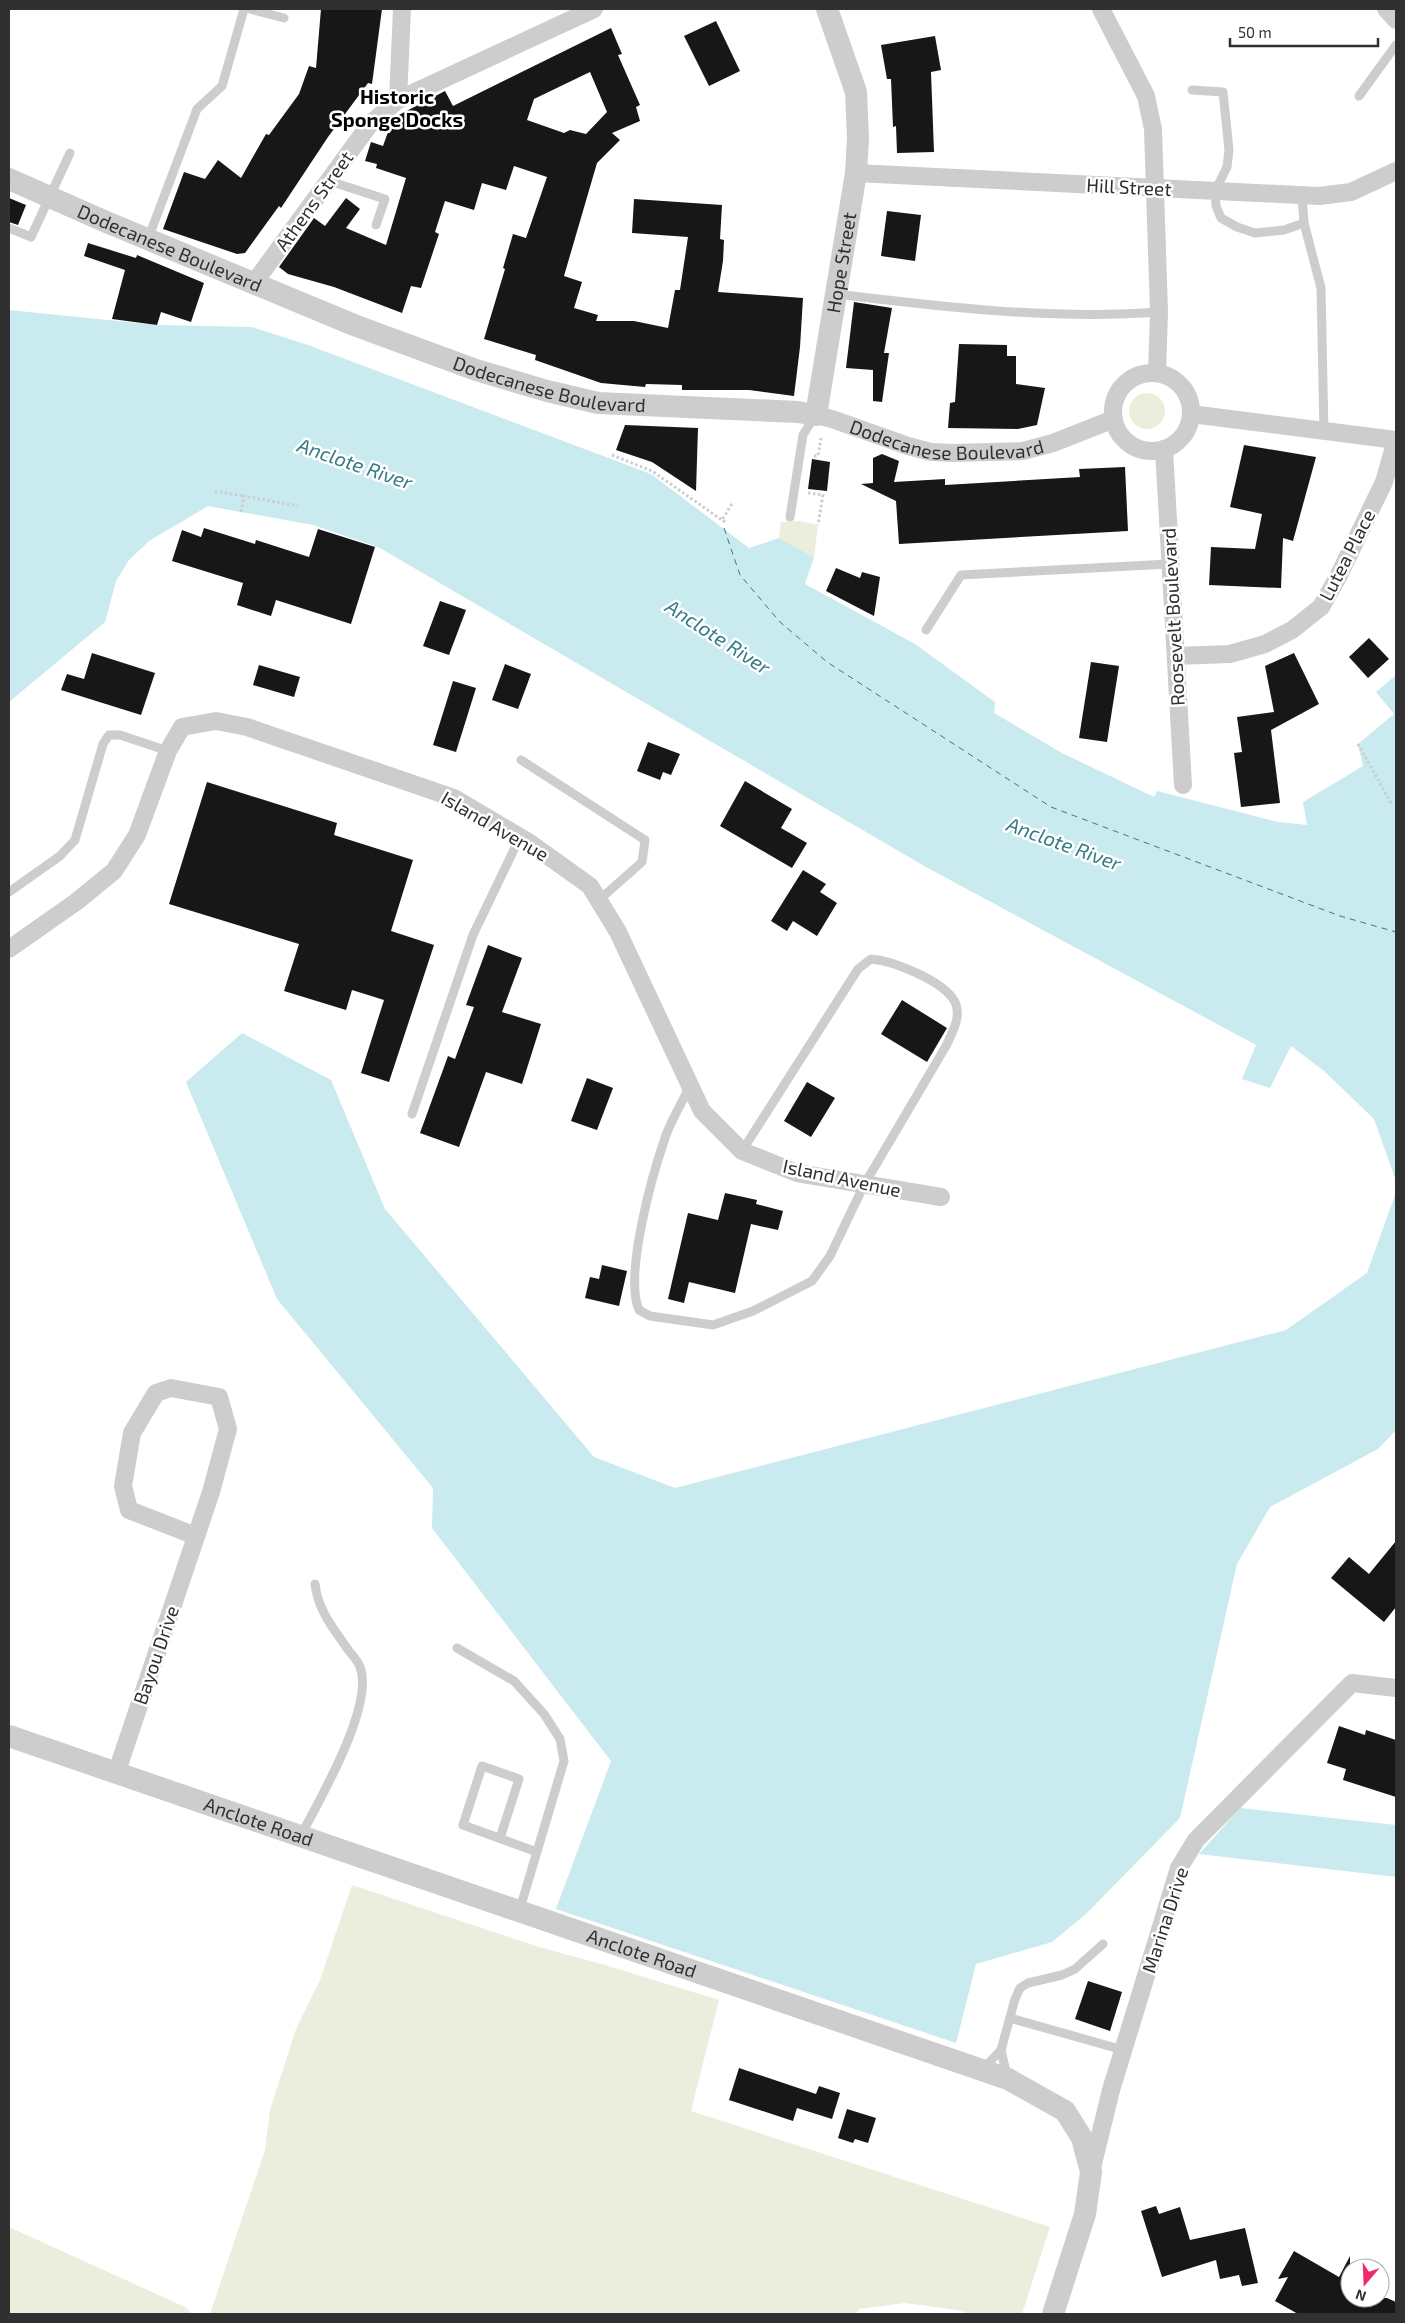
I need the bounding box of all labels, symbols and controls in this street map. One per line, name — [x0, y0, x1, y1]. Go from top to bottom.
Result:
scale bar — [1230, 15, 1378, 47]
text: 50 m — [1238, 23, 1272, 41]
district label: Historic Sponge Docks — [331, 84, 463, 131]
street label: Athens Street — [270, 146, 358, 255]
street label: Hill Street — [1086, 173, 1172, 200]
street label: Dodecanese Boulevard — [74, 199, 266, 296]
street label: Hope Street — [821, 210, 860, 315]
street label: Dodecanese Boulevard — [450, 351, 646, 416]
street label: Dodecanese Boulevard — [847, 414, 1046, 464]
water label: Anclote River — [294, 432, 417, 494]
street label: Lutea Place — [1314, 505, 1379, 604]
street label: Roosevelt Boulevard — [1156, 527, 1189, 707]
water label: Anclote River — [661, 593, 776, 679]
street label: Island Avenue — [437, 786, 553, 866]
water label: Anclote River — [1003, 811, 1126, 875]
street label: Island Avenue — [781, 1154, 903, 1201]
street label: Bayou Drive — [128, 1602, 183, 1707]
street label: Anclote Road — [201, 1792, 317, 1851]
street label: Marina Drive — [1137, 1864, 1192, 1976]
street label: Anclote Road — [584, 1923, 700, 1982]
north arrow — [1340, 2258, 1390, 2308]
text: N — [1353, 2286, 1368, 2305]

